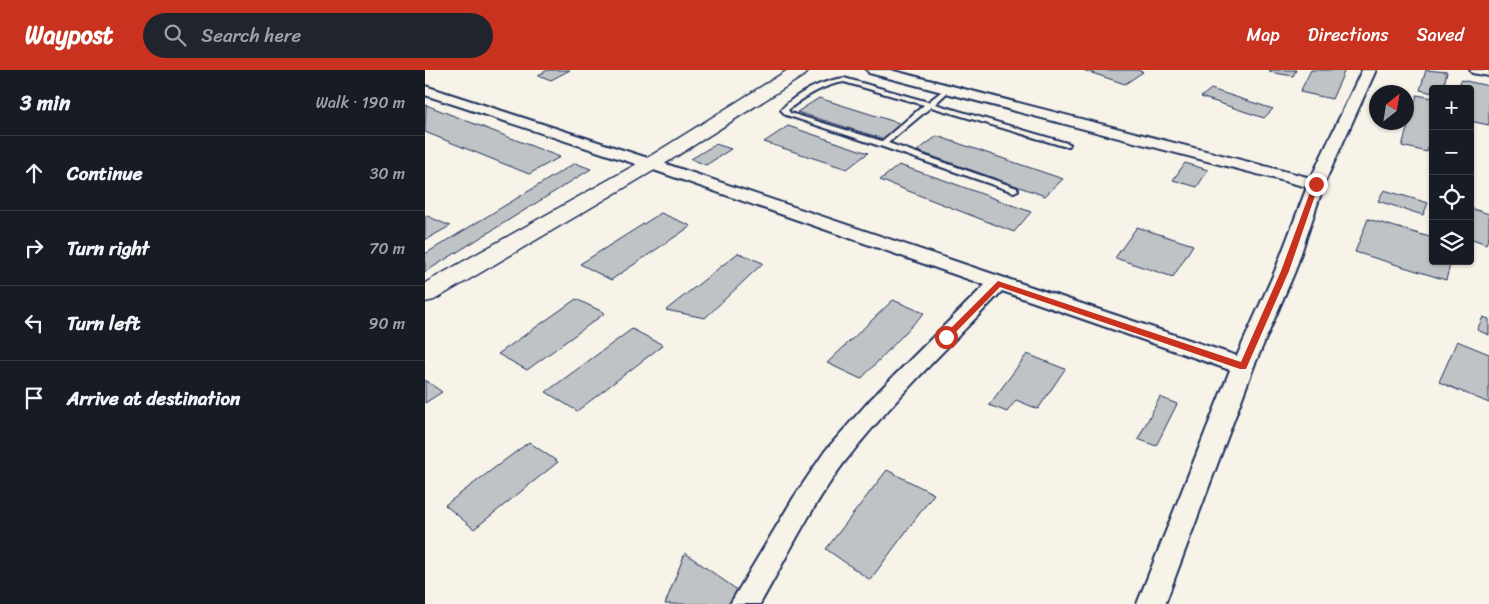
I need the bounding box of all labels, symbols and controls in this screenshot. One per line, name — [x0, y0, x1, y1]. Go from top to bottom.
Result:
search box — [143, 13, 493, 58]
text: Waypost — [25, 14, 113, 56]
text: Search here — [201, 19, 301, 52]
text: Map — [1247, 19, 1280, 51]
text: Directions — [1308, 19, 1389, 51]
text: Saved — [1417, 19, 1464, 51]
icon: search — [161, 21, 189, 49]
text: 3 min — [20, 84, 70, 122]
north arrow — [1369, 85, 1414, 130]
map controls — [1429, 85, 1474, 265]
button: + — [1429, 85, 1474, 130]
text: Walk · 190 m — [316, 88, 405, 117]
button: − — [1429, 130, 1474, 175]
text: Continue — [67, 157, 143, 190]
icon: ahead — [20, 159, 48, 187]
text: 30 m — [370, 159, 405, 188]
route end — [1305, 173, 1328, 196]
button: locate — [1429, 175, 1474, 220]
button: layers — [1429, 220, 1474, 265]
text: Turn right — [67, 232, 149, 265]
icon: right — [20, 234, 48, 262]
text: 70 m — [369, 234, 405, 263]
text: Turn left — [67, 307, 140, 340]
icon: left — [20, 309, 48, 337]
text: 90 m — [369, 309, 405, 338]
route start — [935, 326, 958, 349]
text: Arrive at destination — [67, 382, 240, 415]
icon: arrive — [20, 384, 48, 412]

